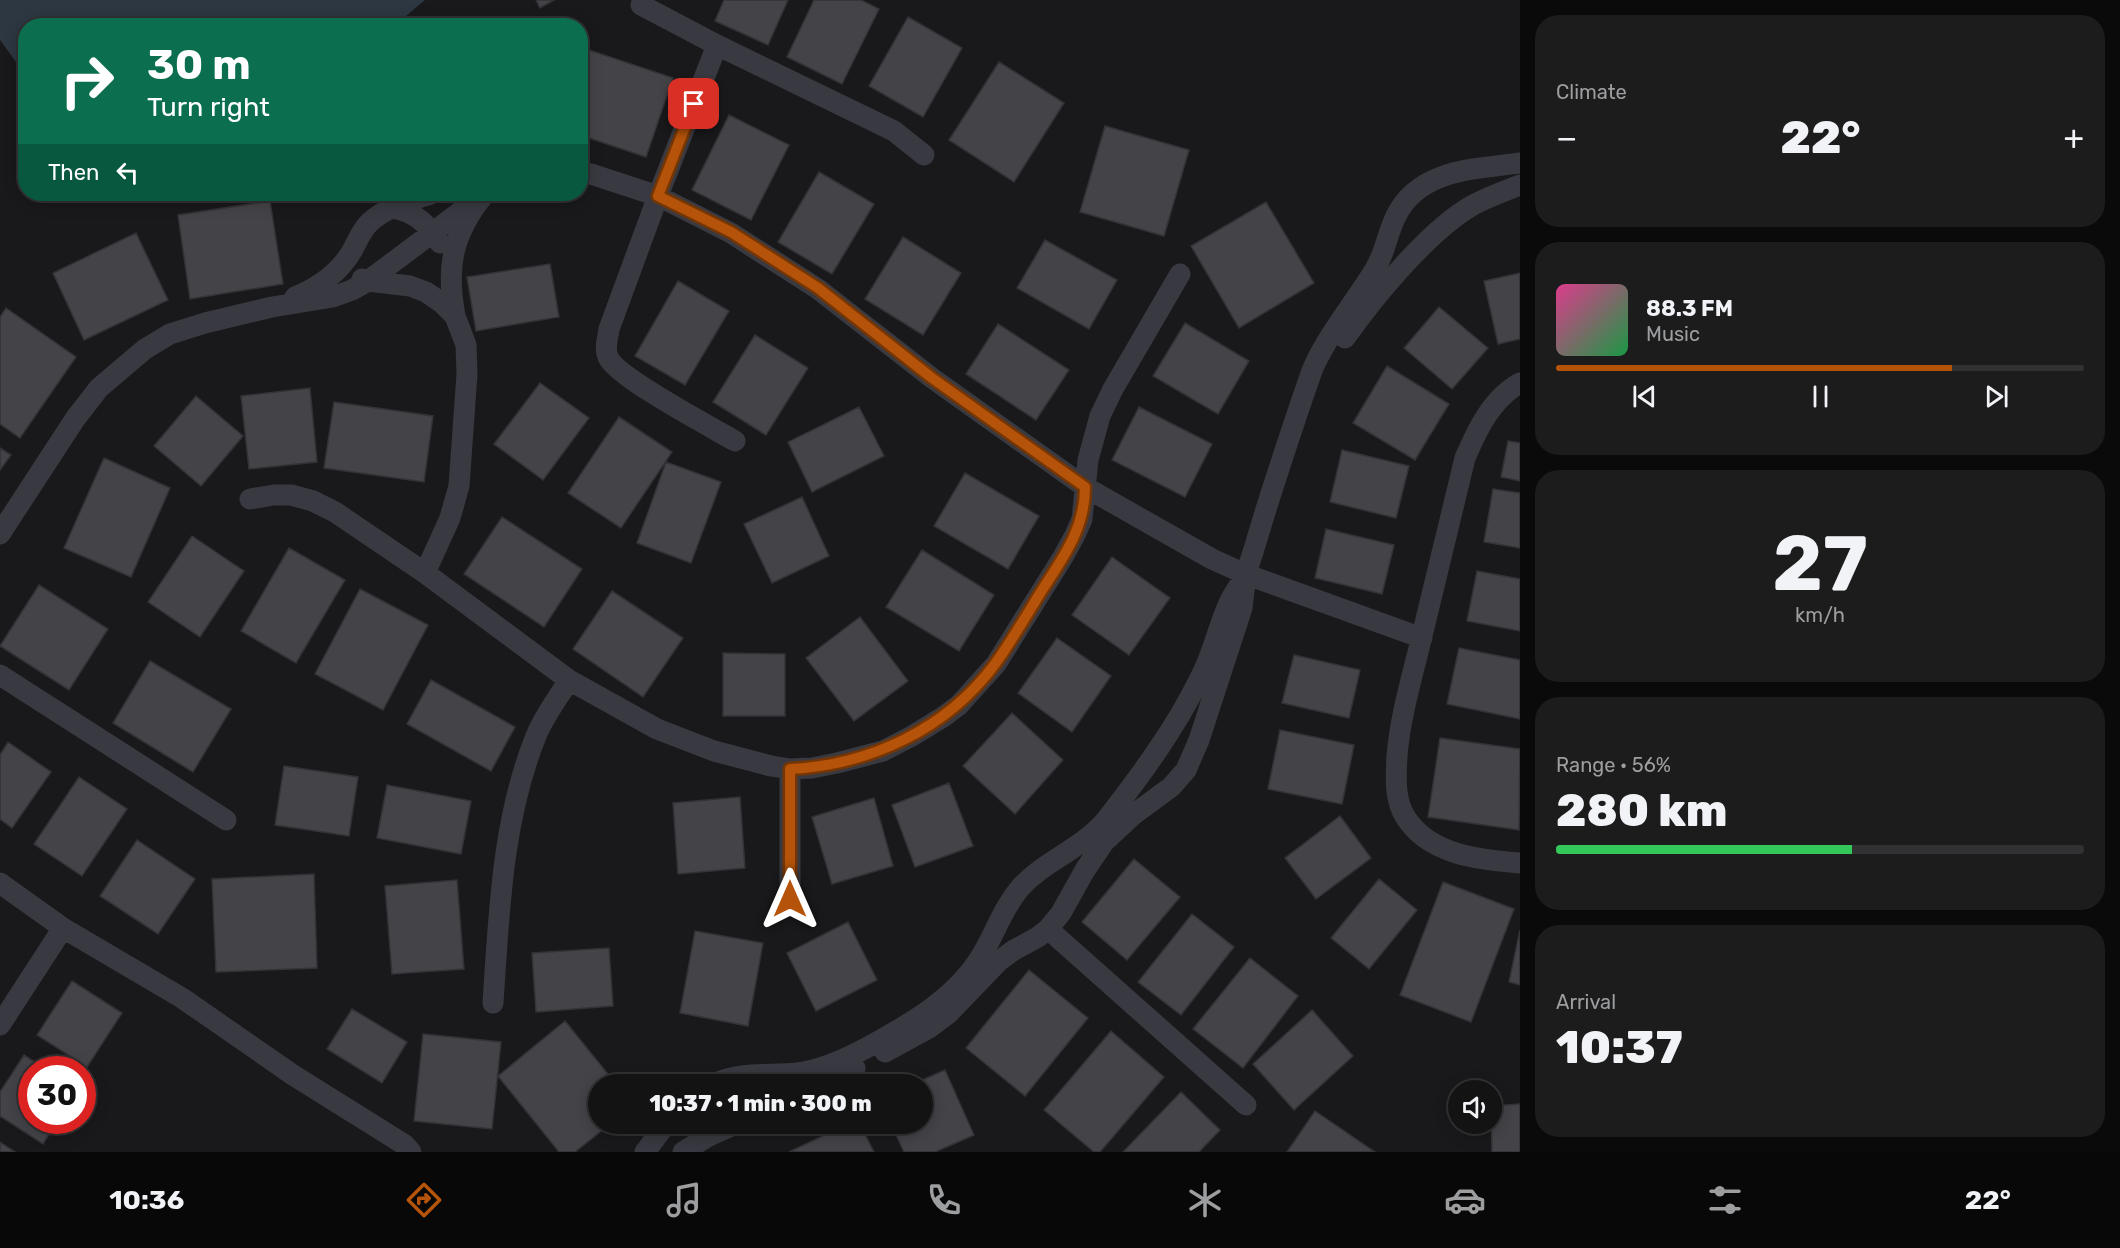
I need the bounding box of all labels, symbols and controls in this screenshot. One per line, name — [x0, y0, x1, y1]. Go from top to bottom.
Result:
text: 30 m — [147, 40, 251, 90]
icon: right — [48, 42, 126, 120]
pin — [668, 78, 719, 129]
text: Climate — [1556, 80, 1627, 104]
icon: arrive — [677, 87, 710, 120]
text: Turn right — [147, 91, 270, 123]
text: 22° — [1781, 111, 1860, 164]
text: − — [1556, 118, 1577, 157]
text: + — [2063, 118, 2084, 157]
icon: left — [111, 156, 144, 189]
text: Then — [48, 159, 99, 186]
text: 88.3 FM — [1646, 295, 1733, 322]
text: Music — [1646, 322, 1700, 346]
icon: previous — [1628, 380, 1661, 413]
icon: pause — [1804, 380, 1837, 413]
icon: next — [1980, 380, 2013, 413]
text: 27 — [1772, 517, 1868, 610]
text: km/h — [1795, 603, 1845, 627]
text: Range · 56% — [1556, 753, 1671, 777]
text: 280 km — [1556, 784, 1728, 837]
position arrow — [758, 867, 822, 931]
text: Arrival — [1556, 990, 1616, 1014]
text: 10:37 — [1556, 1021, 1683, 1074]
speed limit sign: 30 — [18, 1056, 96, 1134]
map controls — [1448, 1080, 1502, 1134]
button: sound — [1448, 1080, 1502, 1134]
text: 10:37 · 1 min · 300 m — [649, 1090, 872, 1117]
icon: directions — [403, 1179, 445, 1221]
icon: music — [663, 1179, 705, 1221]
icon: phone — [923, 1179, 965, 1221]
icon: climate — [1184, 1179, 1226, 1221]
icon: car — [1444, 1179, 1486, 1221]
icon: filters — [1704, 1179, 1746, 1221]
text: 10:36 — [109, 1184, 184, 1216]
text: 22° — [1965, 1184, 2011, 1216]

